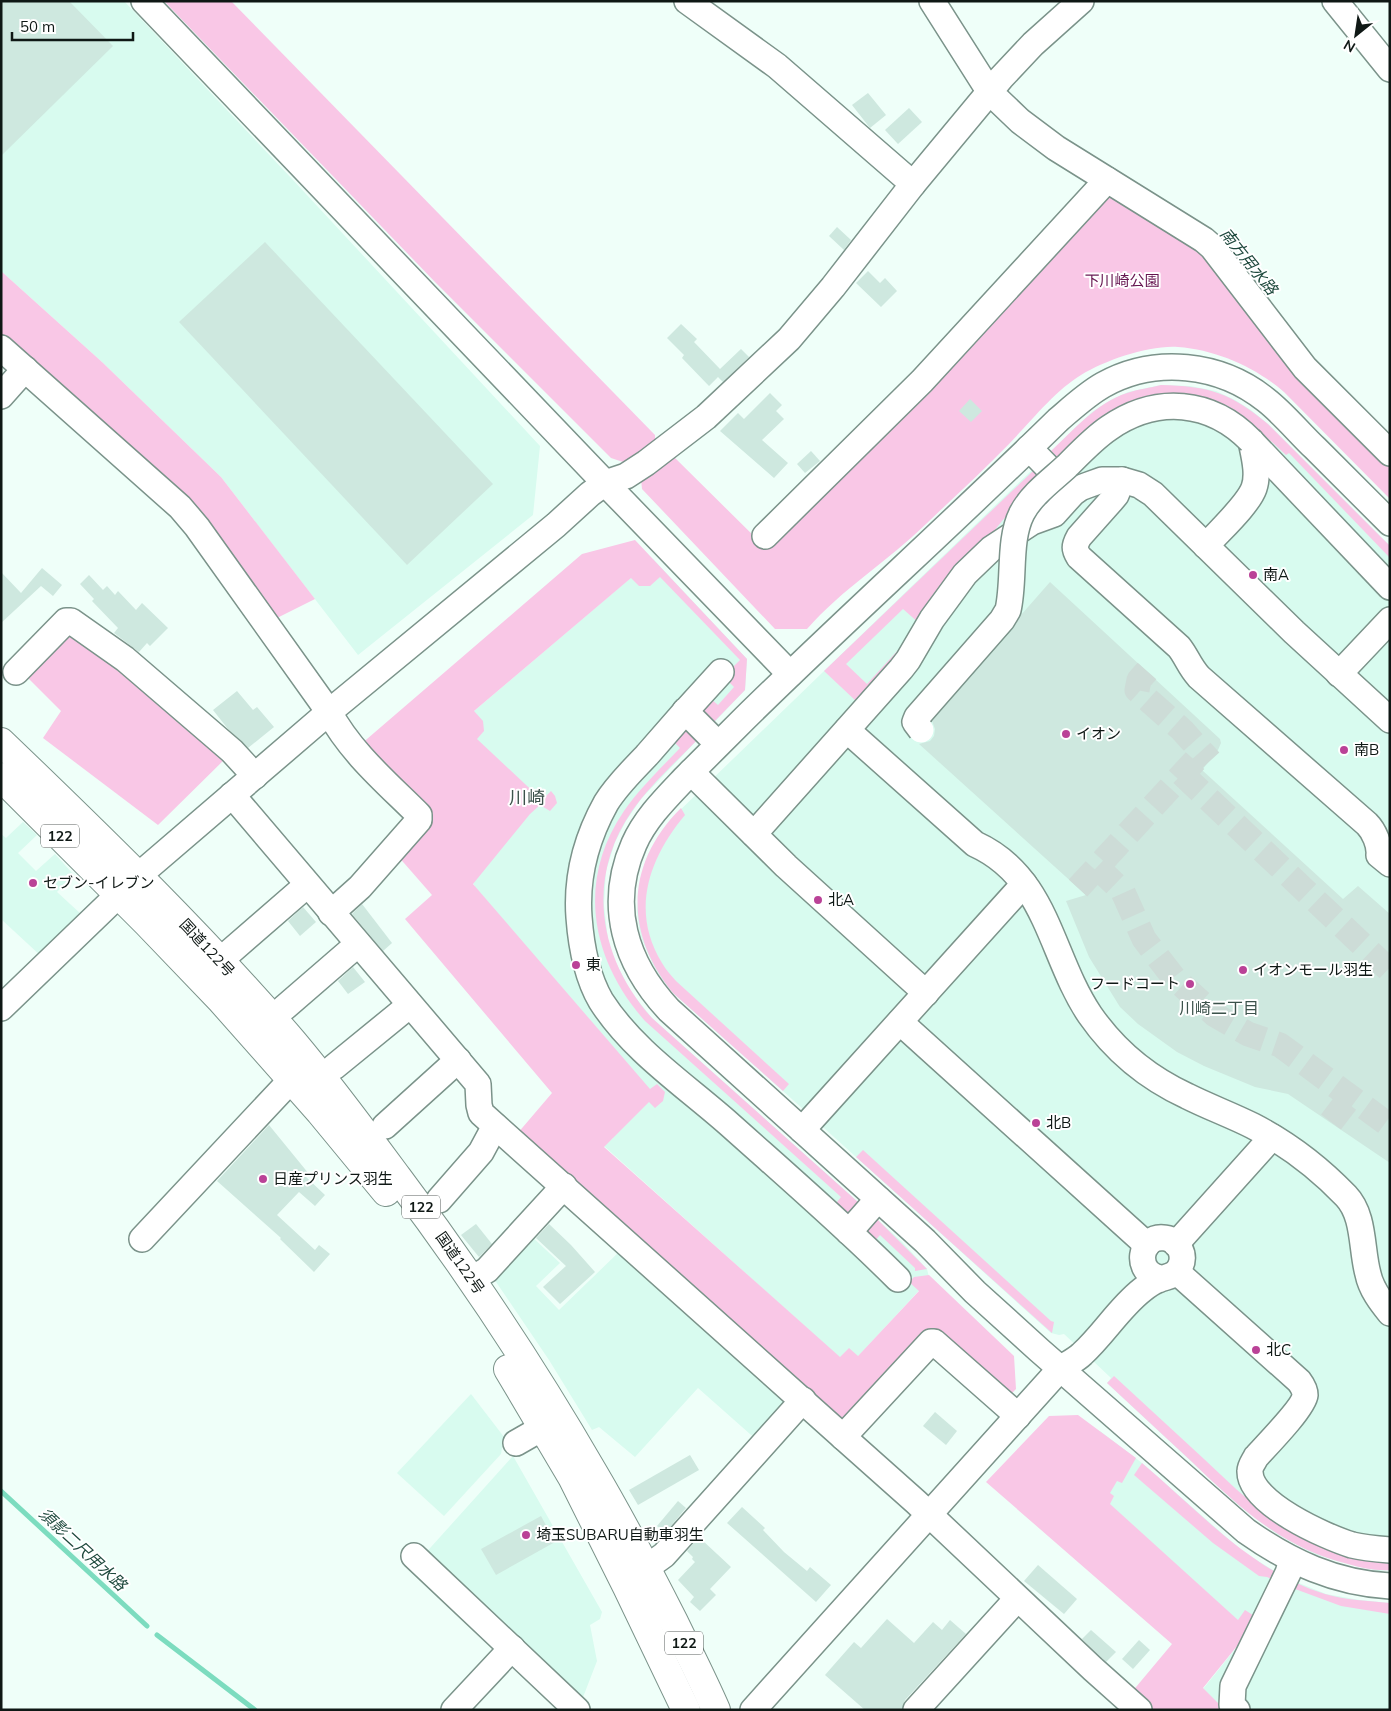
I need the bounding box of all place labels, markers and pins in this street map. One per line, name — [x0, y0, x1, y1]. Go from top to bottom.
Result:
place label: 南A — [1263, 565, 1289, 584]
marker: 南A — [1247, 569, 1259, 581]
place label: イオン — [1076, 724, 1121, 743]
marker: イオン — [1060, 728, 1072, 740]
place label: 南B — [1354, 740, 1379, 759]
marker: 南B — [1338, 744, 1350, 756]
place label: セブン-イレブン — [43, 873, 154, 892]
marker: セブン-イレブン — [27, 877, 39, 889]
place label: 北A — [828, 890, 854, 909]
marker: 北A — [812, 894, 824, 906]
place label: 東 — [586, 955, 601, 974]
marker: 東 — [570, 959, 582, 971]
place label: イオンモール羽生 — [1253, 960, 1373, 979]
marker: イオンモール羽生 — [1237, 964, 1249, 976]
place label: フードコート — [1090, 974, 1180, 993]
marker: フードコート — [1184, 978, 1196, 990]
place label: 北B — [1046, 1113, 1071, 1132]
marker: 北B — [1030, 1117, 1042, 1129]
place label: 日産プリンス羽生 — [273, 1169, 393, 1188]
marker: 日産プリンス羽生 — [257, 1173, 269, 1185]
place label: 北C — [1266, 1340, 1291, 1359]
marker: 北C — [1250, 1344, 1262, 1356]
place label: 埼玉SUBARU自動車羽生 — [536, 1525, 704, 1544]
marker: 埼玉SUBARU自動車羽生 — [520, 1529, 532, 1541]

